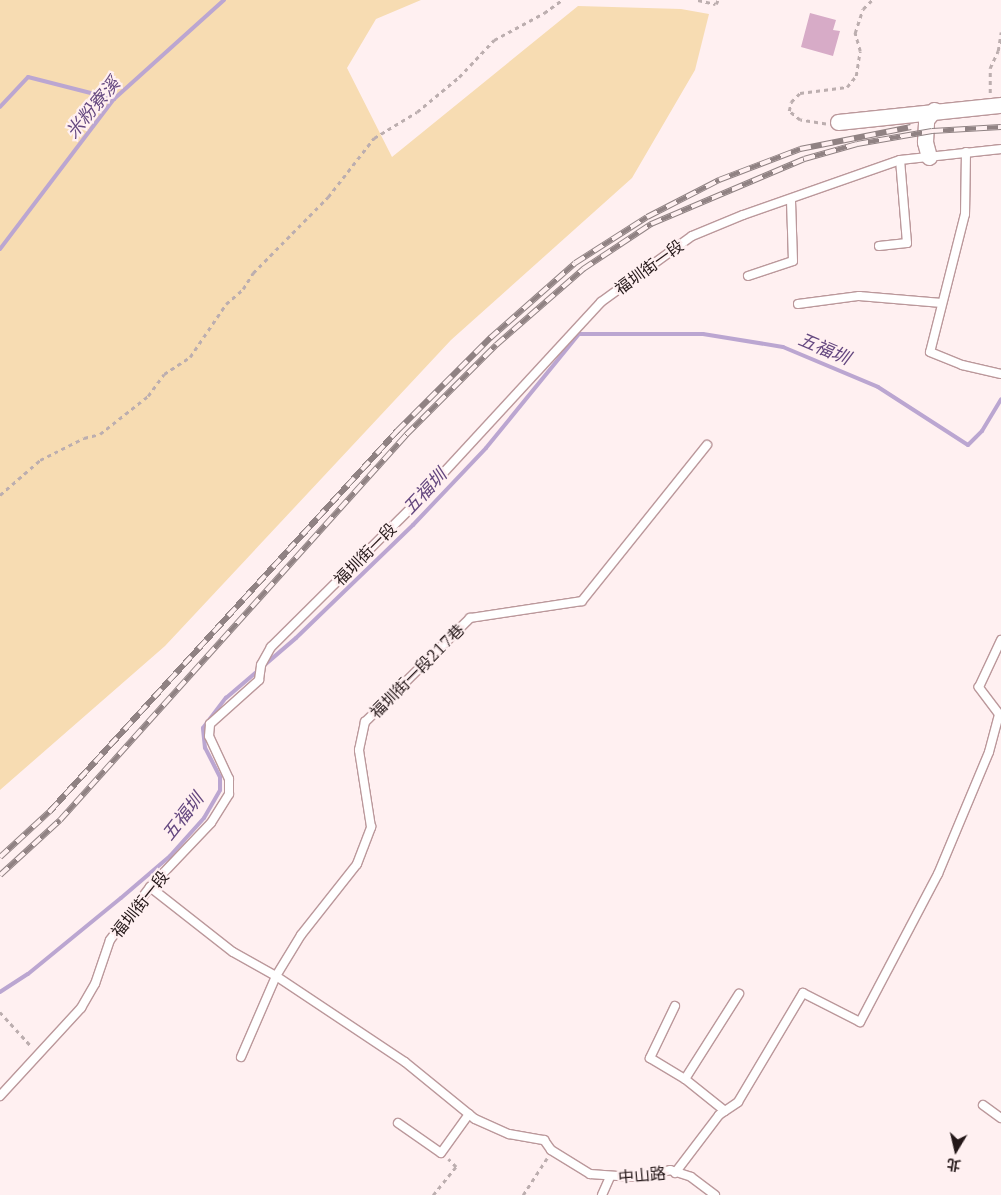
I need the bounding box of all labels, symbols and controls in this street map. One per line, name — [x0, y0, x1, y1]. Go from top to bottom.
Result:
water label: 米粉寮溪 — [62, 73, 124, 143]
street label: 福圳街一段 — [611, 236, 687, 298]
water label: 五福圳 — [795, 329, 853, 369]
water label: 五福圳 — [399, 465, 451, 519]
street label: 福圳街一段 — [330, 519, 400, 589]
street label: 福圳街一段217巷 — [366, 620, 468, 722]
water label: 五福圳 — [158, 789, 208, 845]
street label: 福圳街一段 — [107, 867, 173, 941]
north arrow — [931, 1125, 981, 1175]
text: 北 — [945, 1155, 962, 1175]
street label: 中山路 — [617, 1163, 667, 1187]

